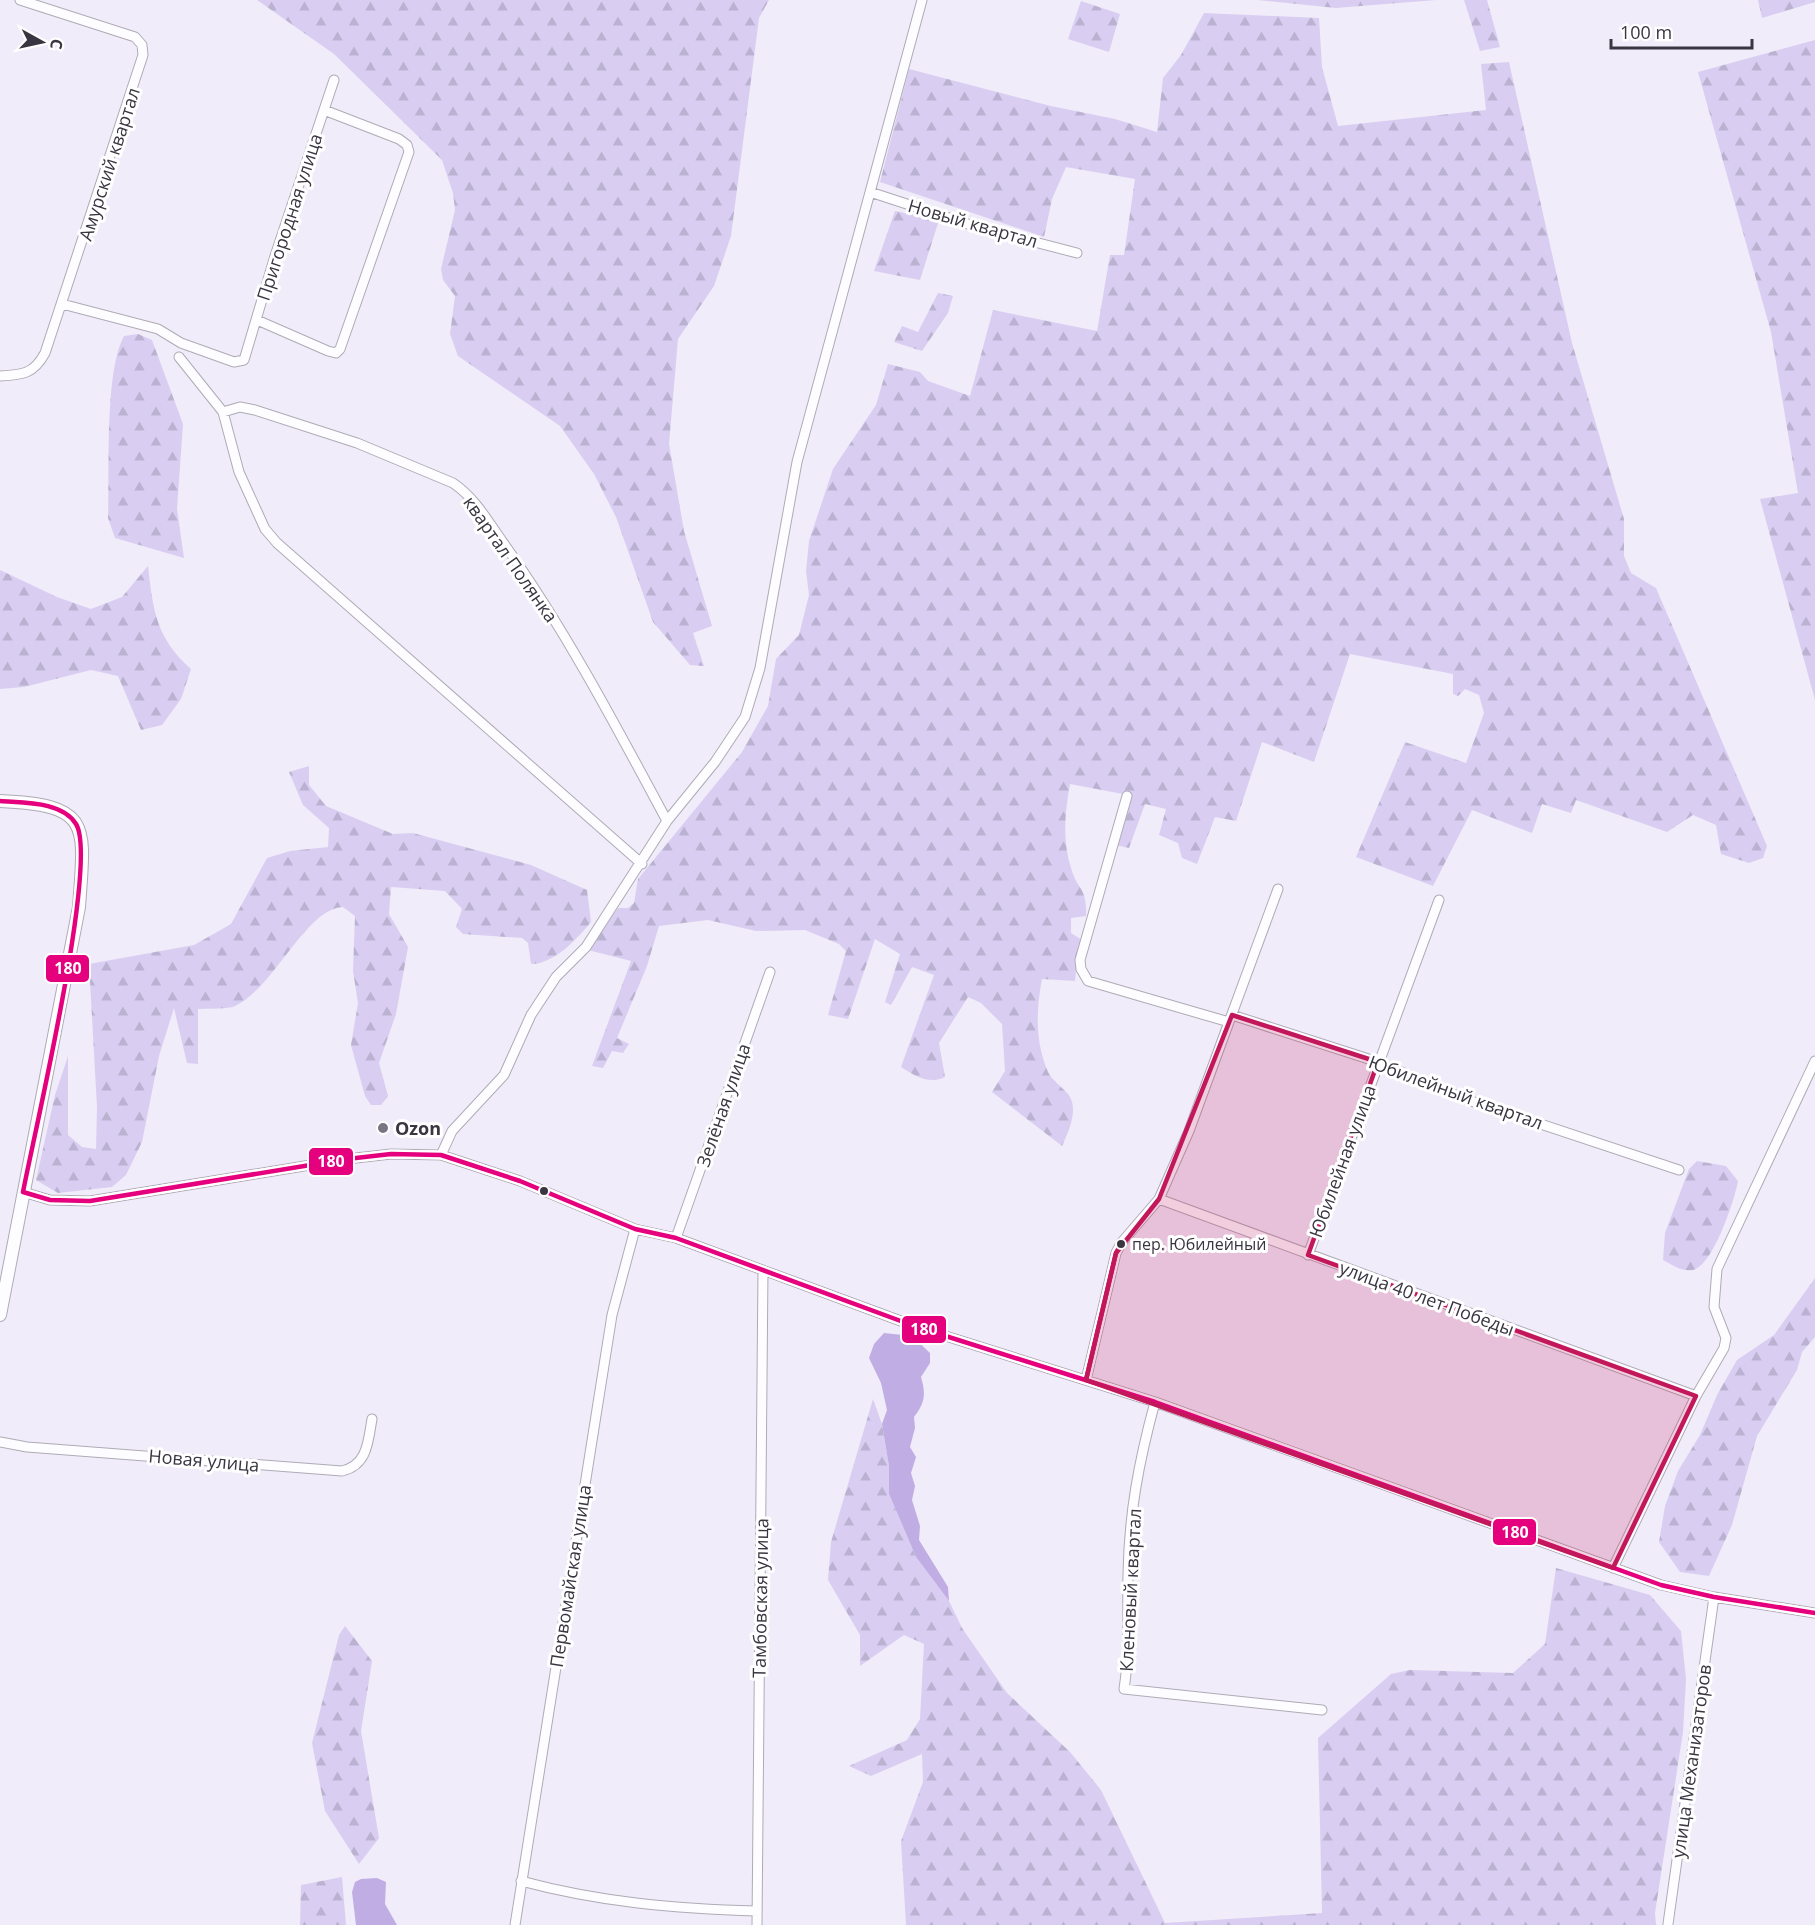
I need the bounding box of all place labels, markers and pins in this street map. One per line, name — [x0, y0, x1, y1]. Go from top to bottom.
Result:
place label: Ozon — [395, 1116, 441, 1140]
marker: Ozon — [376, 1121, 390, 1135]
unlabelled marker — [538, 1185, 550, 1197]
place label: пер. Юбилейный — [1132, 1233, 1266, 1255]
marker: пер. Юбилейный — [1115, 1238, 1127, 1250]

